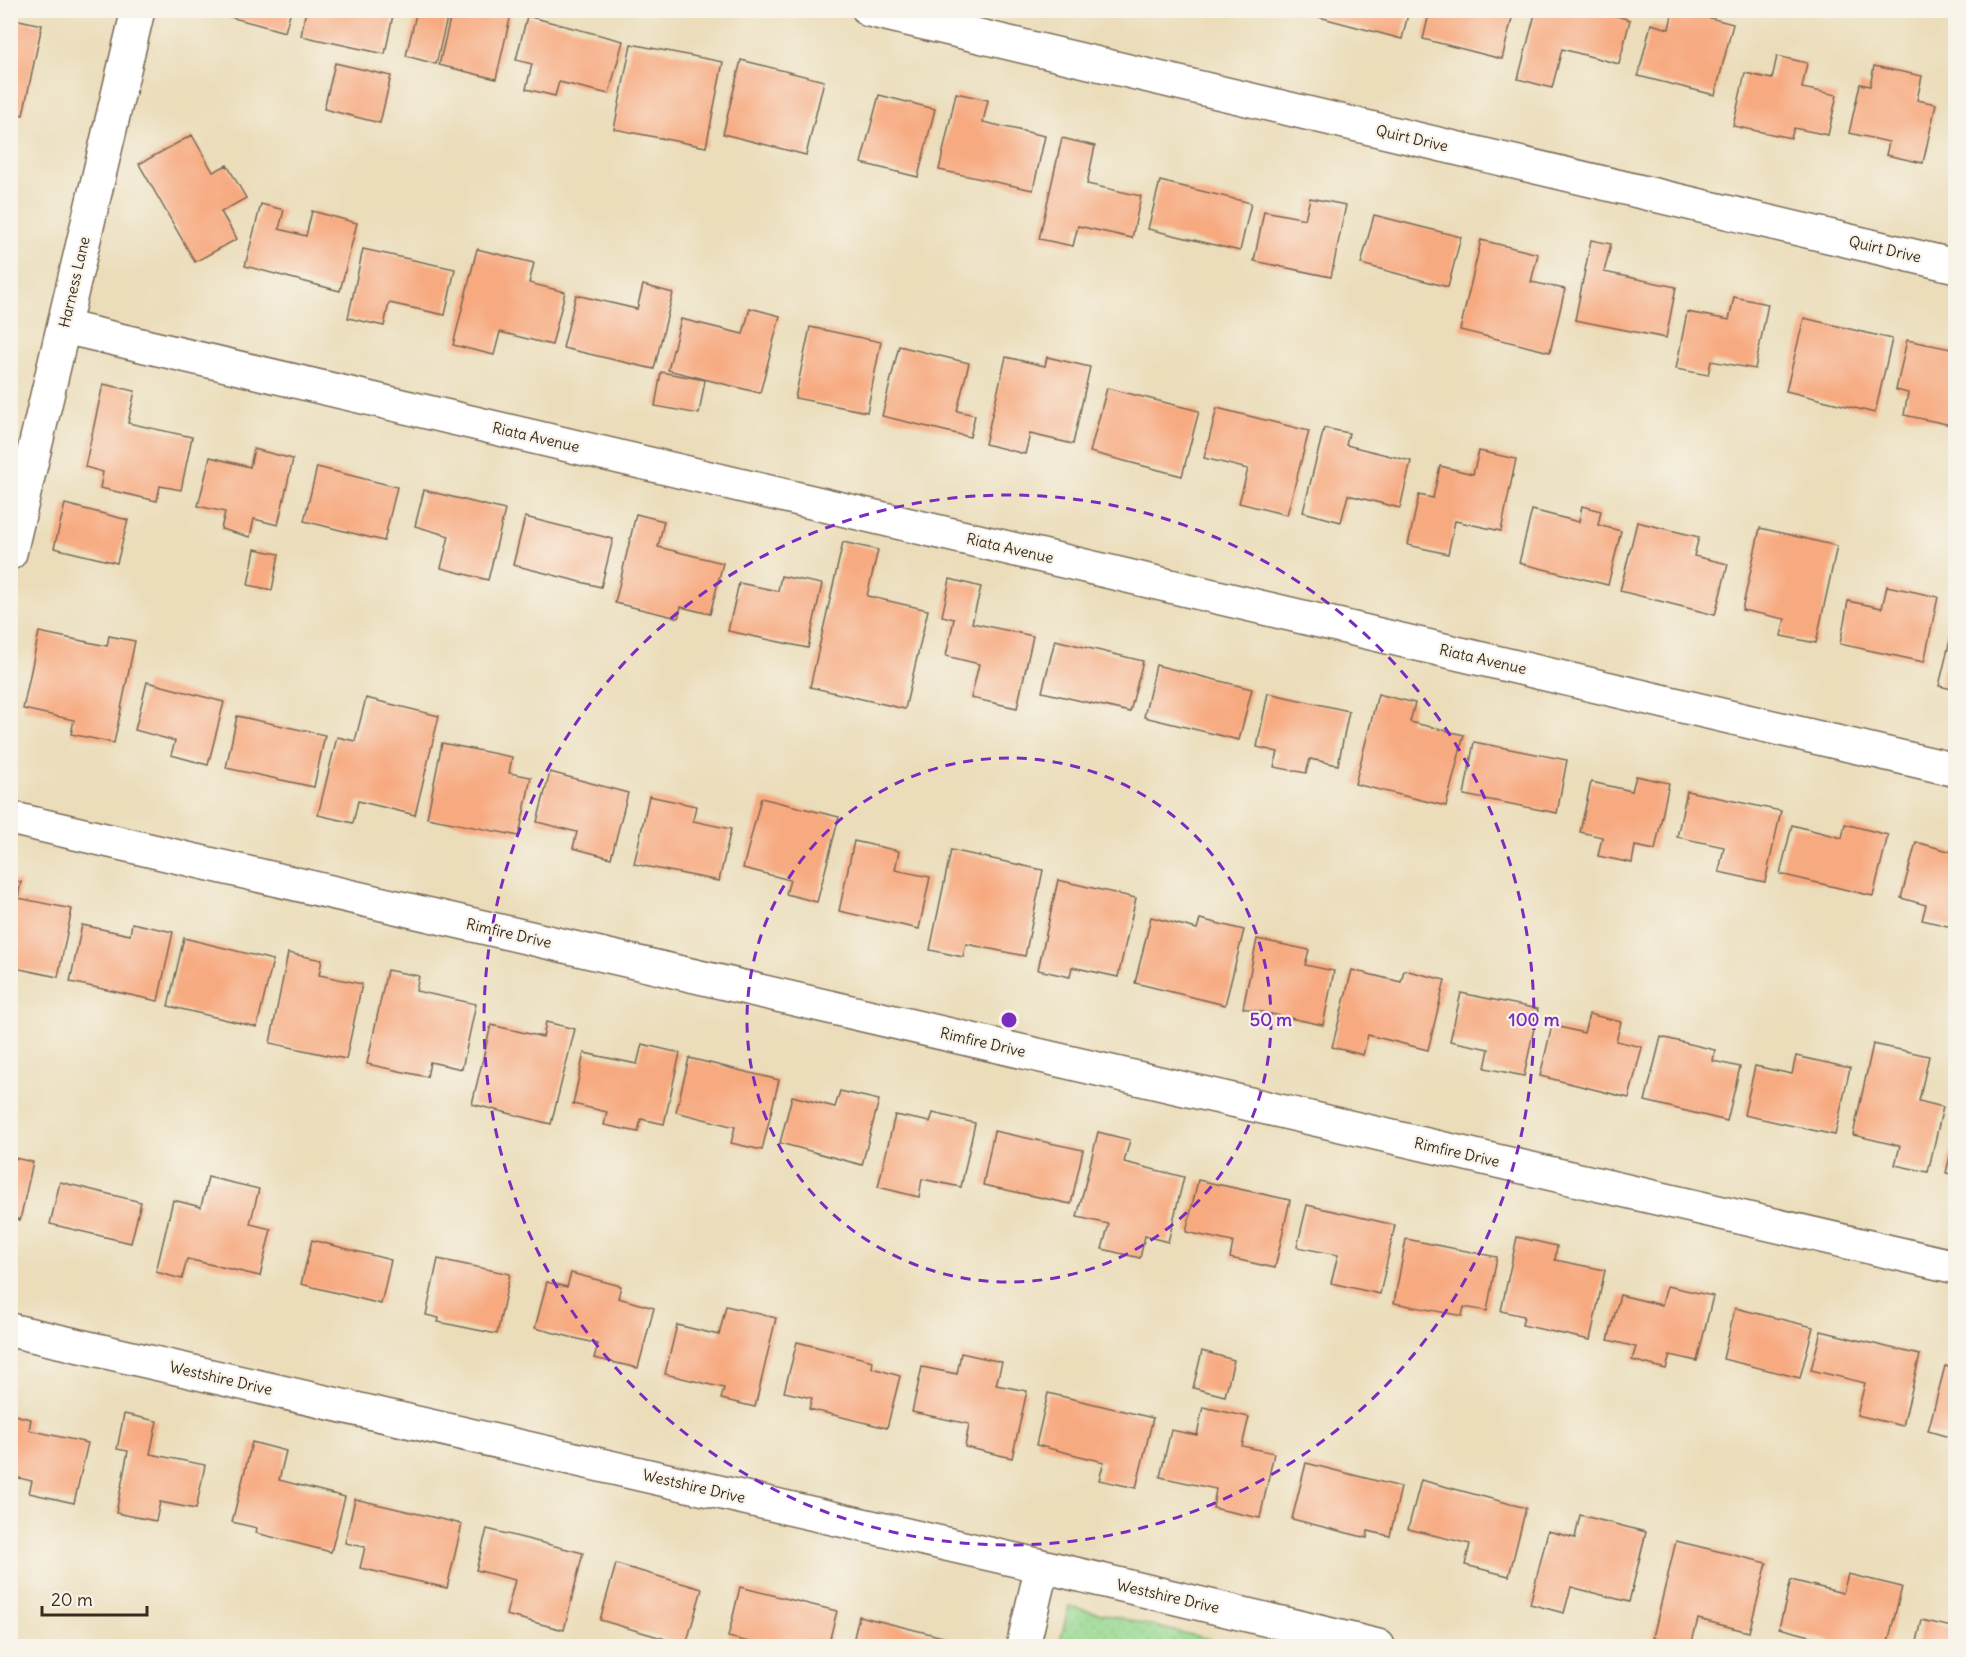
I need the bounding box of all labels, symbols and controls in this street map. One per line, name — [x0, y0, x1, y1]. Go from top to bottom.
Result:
street label: Quirt Drive — [1374, 120, 1450, 156]
street label: Quirt Drive — [1847, 231, 1923, 267]
street label: Harness Lane — [54, 235, 94, 329]
street label: Riata Avenue — [491, 418, 581, 456]
street label: Riata Avenue — [965, 529, 1055, 567]
street label: Riata Avenue — [1438, 640, 1528, 678]
street label: Rimfire Drive — [464, 914, 554, 952]
text: 50 m — [1250, 1008, 1292, 1031]
text: 100 m — [1509, 1008, 1560, 1031]
centre of rings — [999, 1010, 1019, 1030]
street label: Rimfire Drive — [938, 1023, 1028, 1061]
street label: Rimfire Drive — [1412, 1133, 1502, 1171]
street label: Westshire Drive — [168, 1357, 274, 1399]
street label: Westshire Drive — [641, 1465, 747, 1507]
street label: Westshire Drive — [1115, 1575, 1221, 1617]
scale bar — [42, 1579, 147, 1617]
text: 20 m — [51, 1588, 93, 1611]

